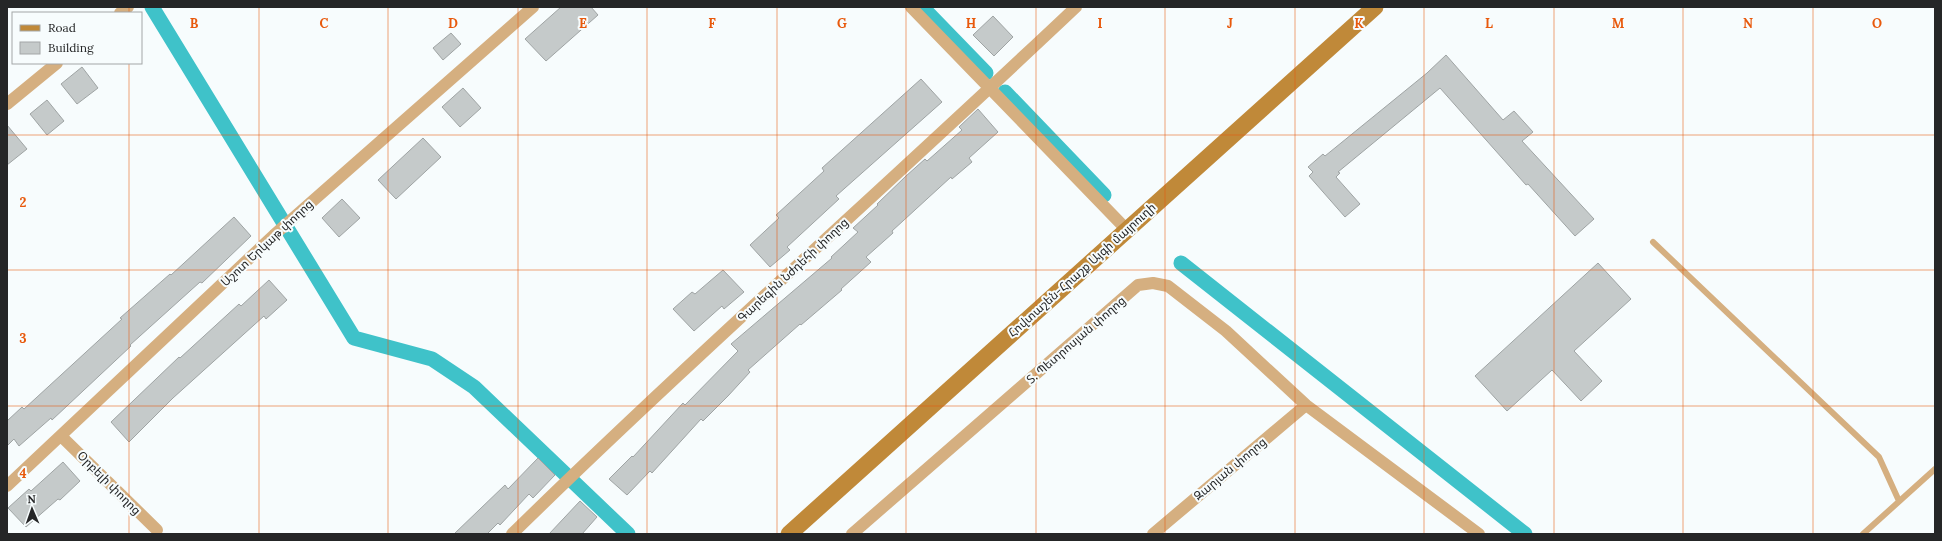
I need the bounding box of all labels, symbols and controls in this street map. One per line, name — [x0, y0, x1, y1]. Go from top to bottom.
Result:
legend — [12, 12, 142, 64]
text: B — [190, 15, 199, 32]
text: C — [320, 15, 329, 32]
text: D — [448, 15, 458, 32]
text: E — [579, 15, 587, 32]
text: F — [708, 15, 716, 32]
text: G — [837, 15, 847, 32]
text: H — [966, 15, 976, 32]
text: I — [1097, 15, 1103, 32]
text: J — [1227, 15, 1233, 32]
text: K — [1354, 15, 1364, 32]
text: L — [1485, 15, 1493, 32]
text: M — [1612, 15, 1625, 32]
text: N — [1743, 15, 1753, 32]
text: O — [1872, 15, 1882, 32]
text: Road — [48, 20, 76, 35]
text: Building — [48, 40, 94, 55]
text: 2 — [20, 194, 27, 211]
street label: Աշոտ Երկաթ փողոց — [217, 196, 316, 289]
street label: Հովտաշեն-Հրաշք Այգի մայրուղի — [1005, 199, 1159, 340]
street label: Գարեգին Նժդեհի փողոց — [734, 214, 851, 325]
street label: Տ. Պետրոսյան փողոց — [1023, 292, 1128, 387]
text: 3 — [19, 330, 27, 347]
street label: Զարյան փողոց — [1190, 434, 1269, 503]
street label: Օրբելի փողոց — [74, 448, 144, 518]
text: 4 — [19, 465, 27, 482]
north arrow — [12, 489, 52, 529]
text: N — [27, 492, 37, 506]

